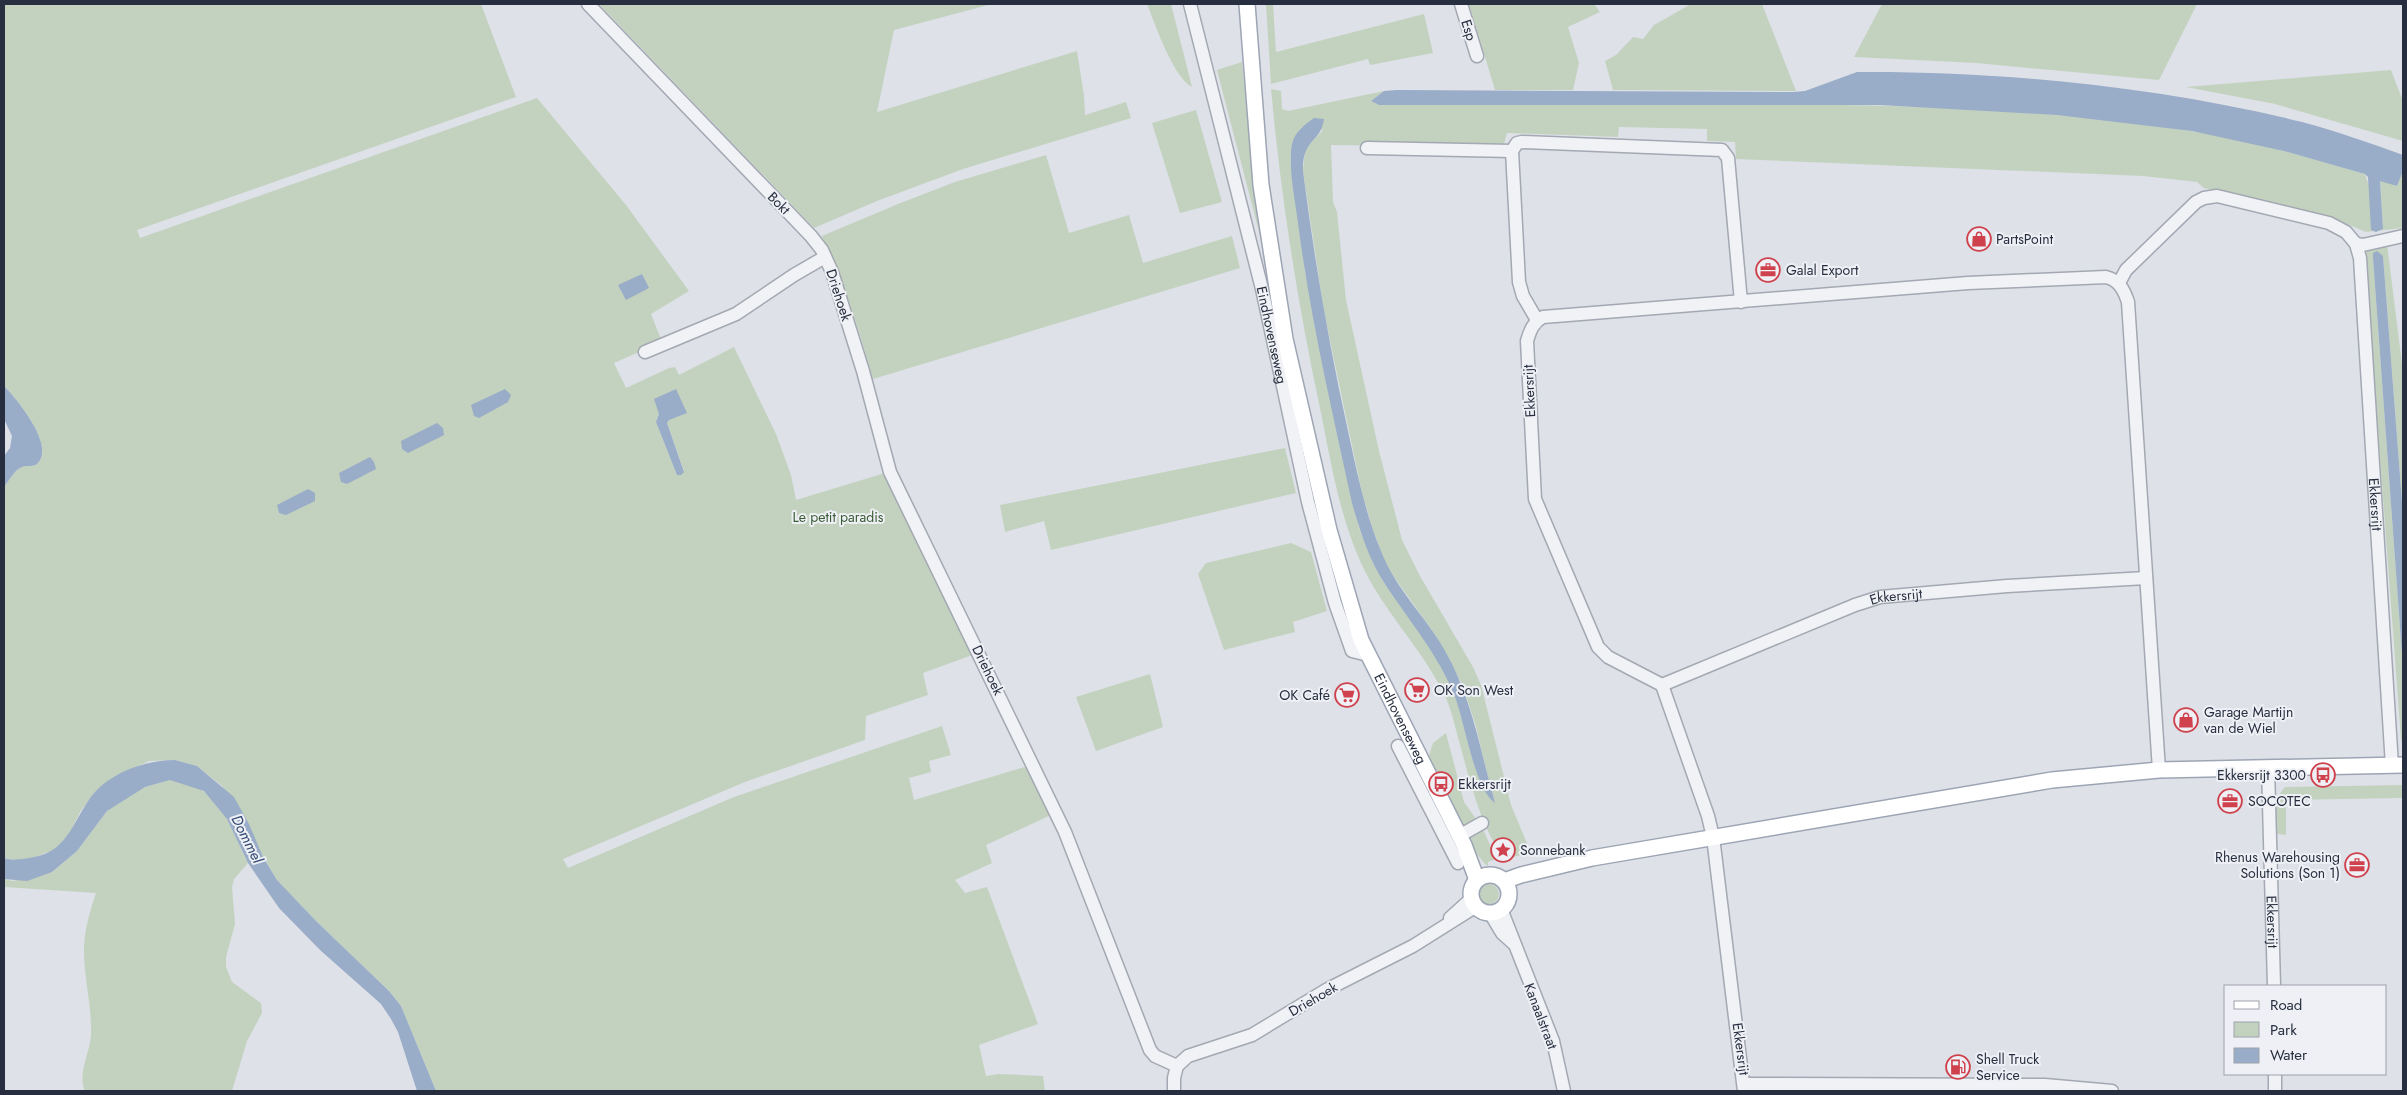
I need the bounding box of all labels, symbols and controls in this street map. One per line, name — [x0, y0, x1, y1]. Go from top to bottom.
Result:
street label: Esp — [1456, 17, 1482, 43]
street label: Bokt — [763, 187, 795, 219]
shop icon: PartsPoint — [1966, 226, 1992, 252]
place label: PartsPoint — [1996, 229, 2054, 249]
office icon: Galal Export — [1755, 257, 1781, 283]
place label: Galal Export — [1786, 260, 1859, 280]
street label: Driehoek — [821, 266, 857, 324]
street label: Eindhovenseweg — [1252, 284, 1292, 386]
street label: Ekkersrijt — [1518, 363, 1540, 418]
street label: Ekkersrijt — [2364, 477, 2387, 532]
park label: Le petit paradis — [793, 507, 884, 527]
street label: Ekkersrijt — [1867, 583, 1924, 610]
street label: Driehoek — [967, 642, 1009, 699]
street label: Eindhovenseweg — [1369, 670, 1432, 767]
supermarket icon: OK Son West — [1404, 677, 1430, 703]
place label: OK Son West — [1434, 680, 1514, 700]
supermarket icon: OK Café — [1334, 682, 1360, 708]
place label: OK Café — [1279, 685, 1330, 705]
place label: Garage Martijn van de Wiel — [2204, 702, 2293, 738]
shop icon: Garage Martijn van de Wiel — [2173, 707, 2199, 733]
bus stop icon: Ekkersrijt 3300 — [2310, 762, 2336, 788]
place label: Ekkersrijt 3300 — [2217, 765, 2306, 785]
bus stop icon: Ekkersrijt — [1428, 771, 1454, 797]
place label: Ekkersrijt — [1458, 774, 1511, 794]
office icon: SOCOTEC — [2217, 788, 2243, 814]
place label: SOCOTEC — [2248, 791, 2311, 811]
water label: Dommel — [226, 811, 269, 867]
place icon: Sonnebank — [1490, 837, 1516, 863]
place label: Sonnebank — [1520, 840, 1586, 860]
place label: Rhenus Warehousing Solutions (Son 1) — [2215, 847, 2340, 883]
office icon: Rhenus Warehousing Solutions (Son 1) — [2344, 852, 2370, 878]
street label: Ekkersrijt — [2262, 895, 2283, 949]
street label: Driehoek — [1285, 977, 1342, 1021]
street label: Kanaalstraat — [1519, 980, 1563, 1053]
legend — [2224, 985, 2387, 1075]
text: Road — [2270, 994, 2302, 1016]
text: Park — [2270, 1019, 2297, 1041]
street label: Ekkersrijt — [1727, 1021, 1755, 1077]
text: Water — [2270, 1044, 2308, 1066]
place label: Shell Truck Service — [1976, 1049, 2040, 1085]
fuel station icon: Shell Truck Service — [1945, 1054, 1971, 1080]

